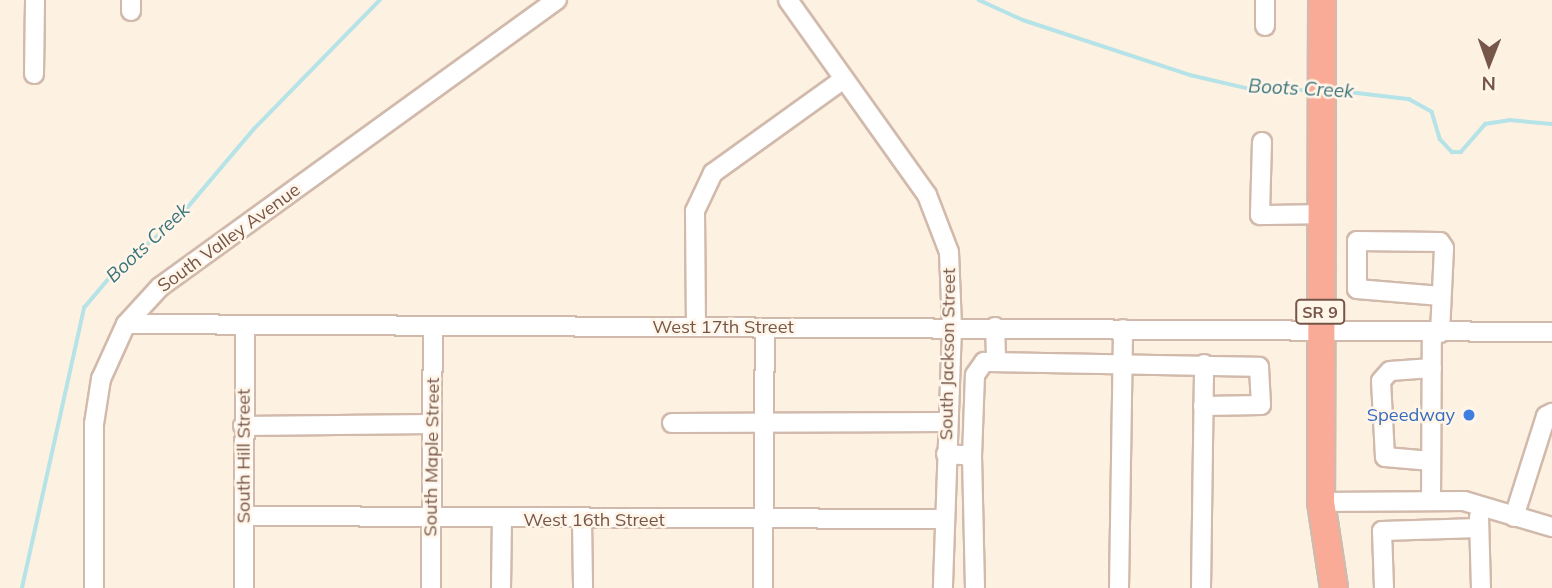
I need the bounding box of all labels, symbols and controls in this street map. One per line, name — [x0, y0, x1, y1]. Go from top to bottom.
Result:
north arrow — [1454, 28, 1524, 98]
text: N — [1481, 72, 1496, 96]
water label: Boots Creek — [1248, 75, 1354, 103]
street label: South Valley Avenue — [153, 179, 305, 297]
water label: Boots Creek — [102, 199, 194, 287]
street label: South Jackson Street — [936, 268, 960, 440]
road number: SR 9 — [1294, 300, 1346, 324]
street label: West 17th Street — [652, 316, 794, 338]
street label: South Maple Street — [420, 377, 444, 537]
street label: South Hill Street — [233, 389, 255, 523]
place label: Speedway — [1367, 404, 1455, 426]
marker: Speedway — [1461, 407, 1477, 423]
street label: West 16th Street — [523, 509, 665, 531]

